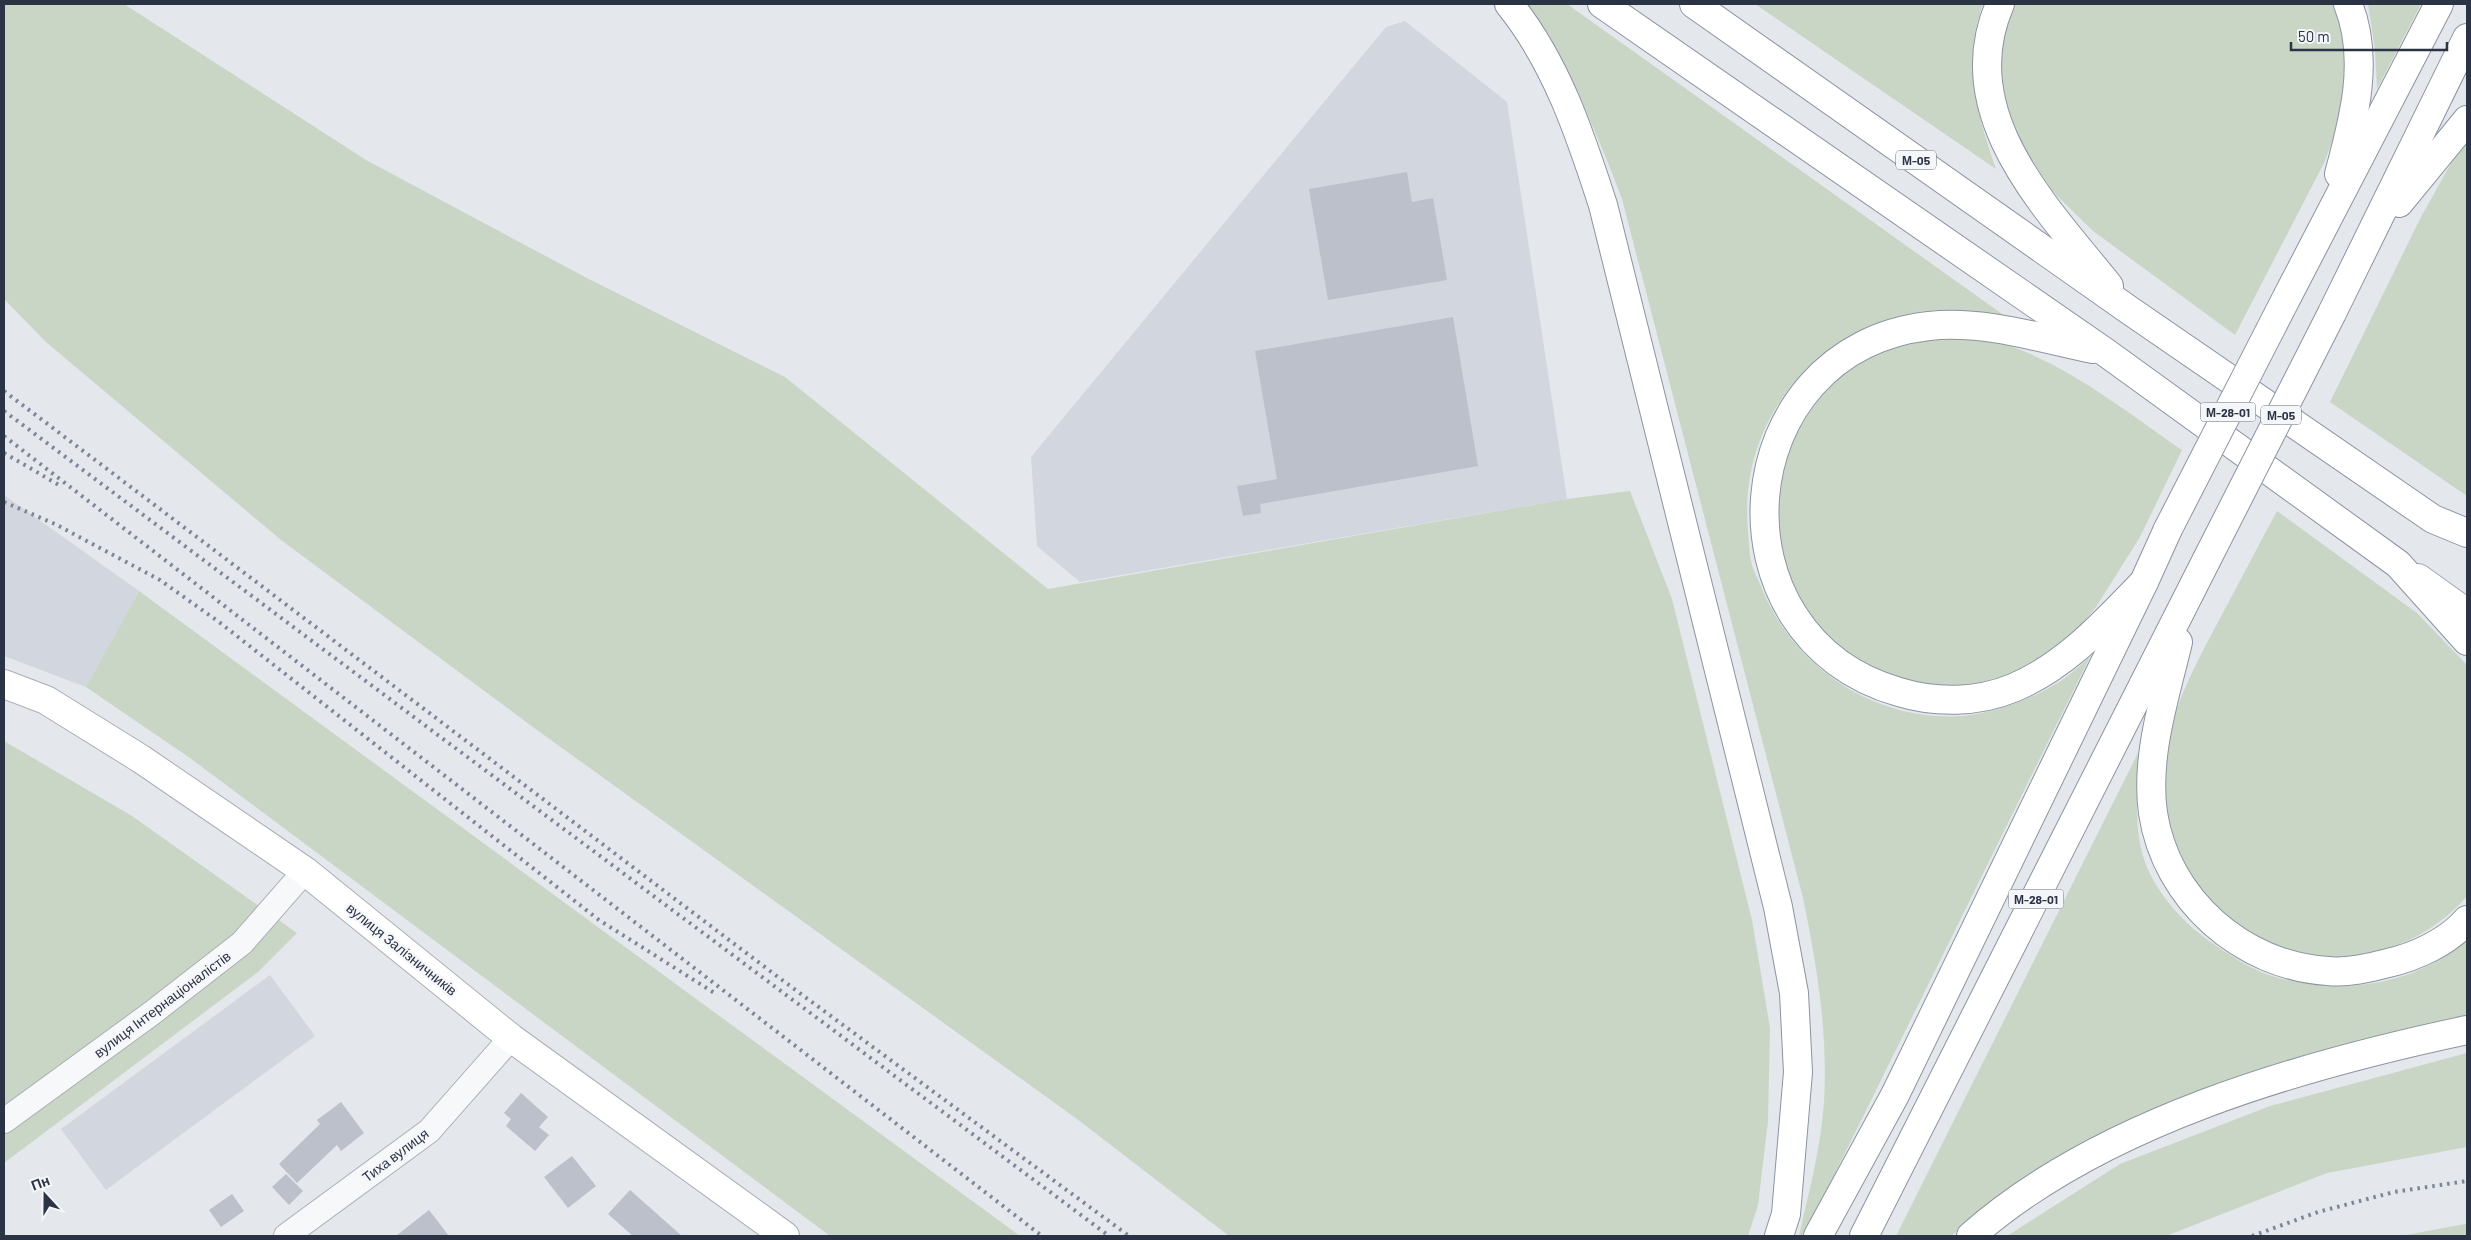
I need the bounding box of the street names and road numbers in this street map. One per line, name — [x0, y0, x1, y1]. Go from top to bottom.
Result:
road number: М-05 — [1896, 150, 1936, 170]
road number: М-28-01 — [2200, 402, 2256, 422]
road number: М-05 — [2261, 406, 2301, 424]
road number: М-28-01 — [2008, 890, 2064, 909]
street label: вулиця Залізничників — [343, 899, 461, 999]
street label: вулиця Інтернаціоналістів — [90, 947, 234, 1061]
street label: Тиха вулиця — [358, 1125, 432, 1185]

